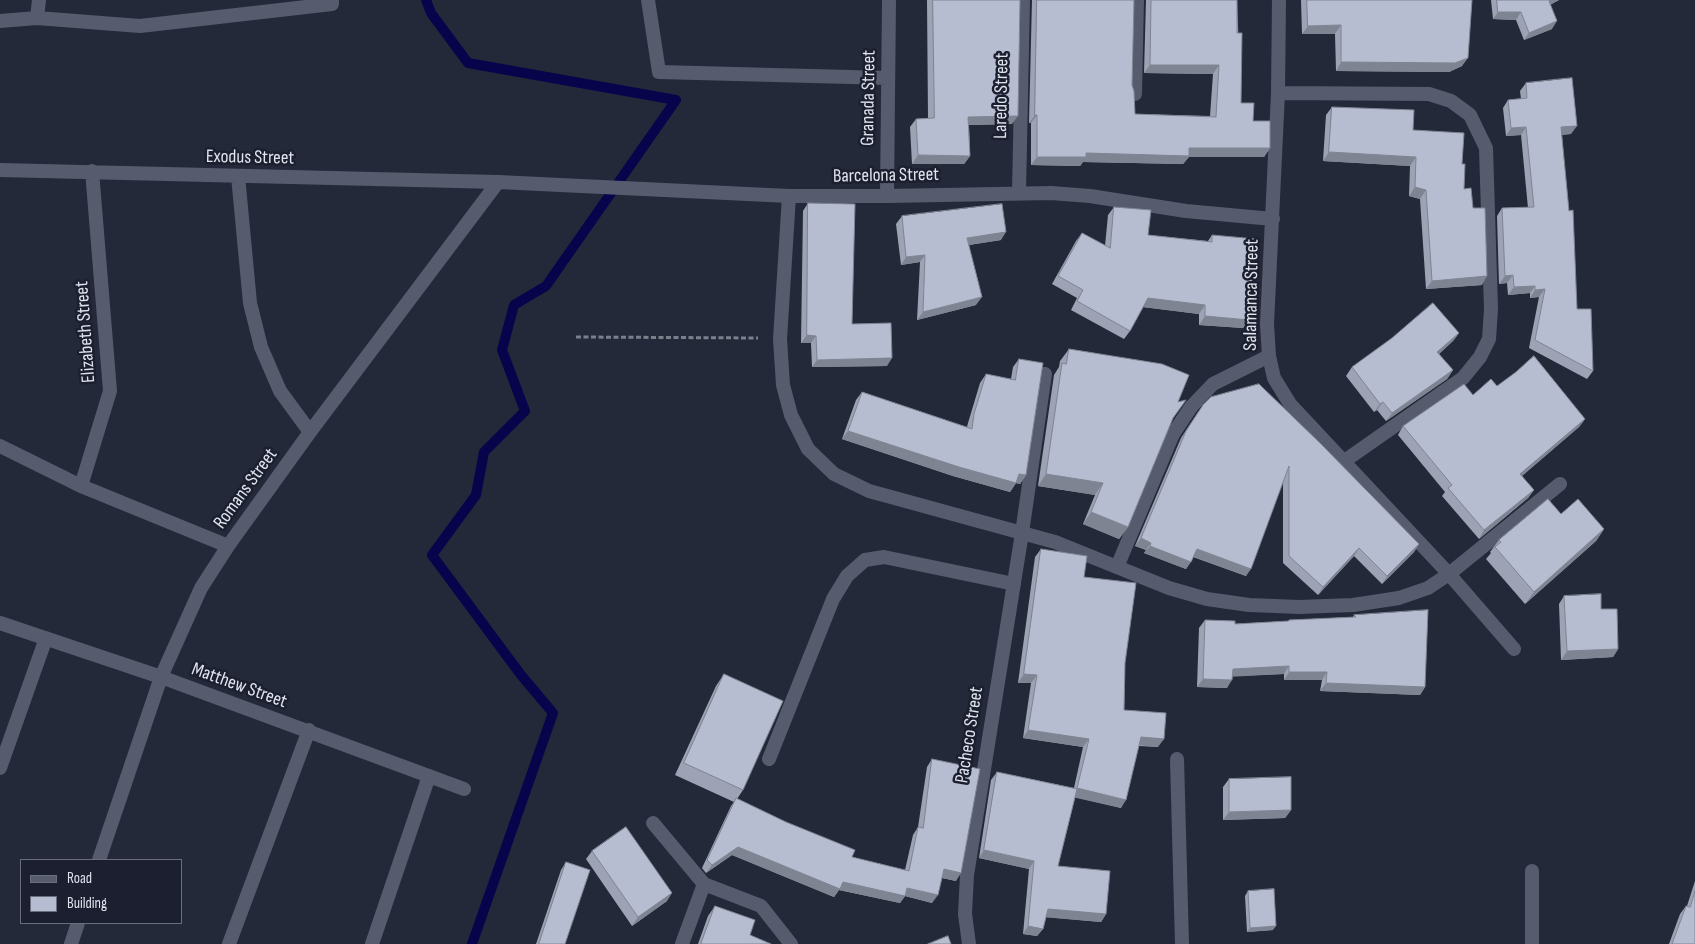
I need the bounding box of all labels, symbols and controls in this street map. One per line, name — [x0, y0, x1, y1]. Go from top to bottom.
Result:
street label: Granada Street — [857, 50, 881, 146]
street label: Laredo Street — [990, 53, 1014, 139]
street label: Exodus Street — [206, 146, 294, 170]
street label: Barcelona Street — [833, 164, 939, 188]
street label: Salamanca Street — [1240, 239, 1264, 351]
street label: Elizabeth Street — [71, 280, 101, 384]
street label: Romans Street — [209, 444, 283, 534]
street label: Matthew Street — [188, 658, 290, 714]
street label: Pacheco Street — [951, 685, 989, 785]
legend — [20, 859, 182, 924]
text: Road — [67, 869, 92, 888]
text: Building — [67, 894, 107, 913]

